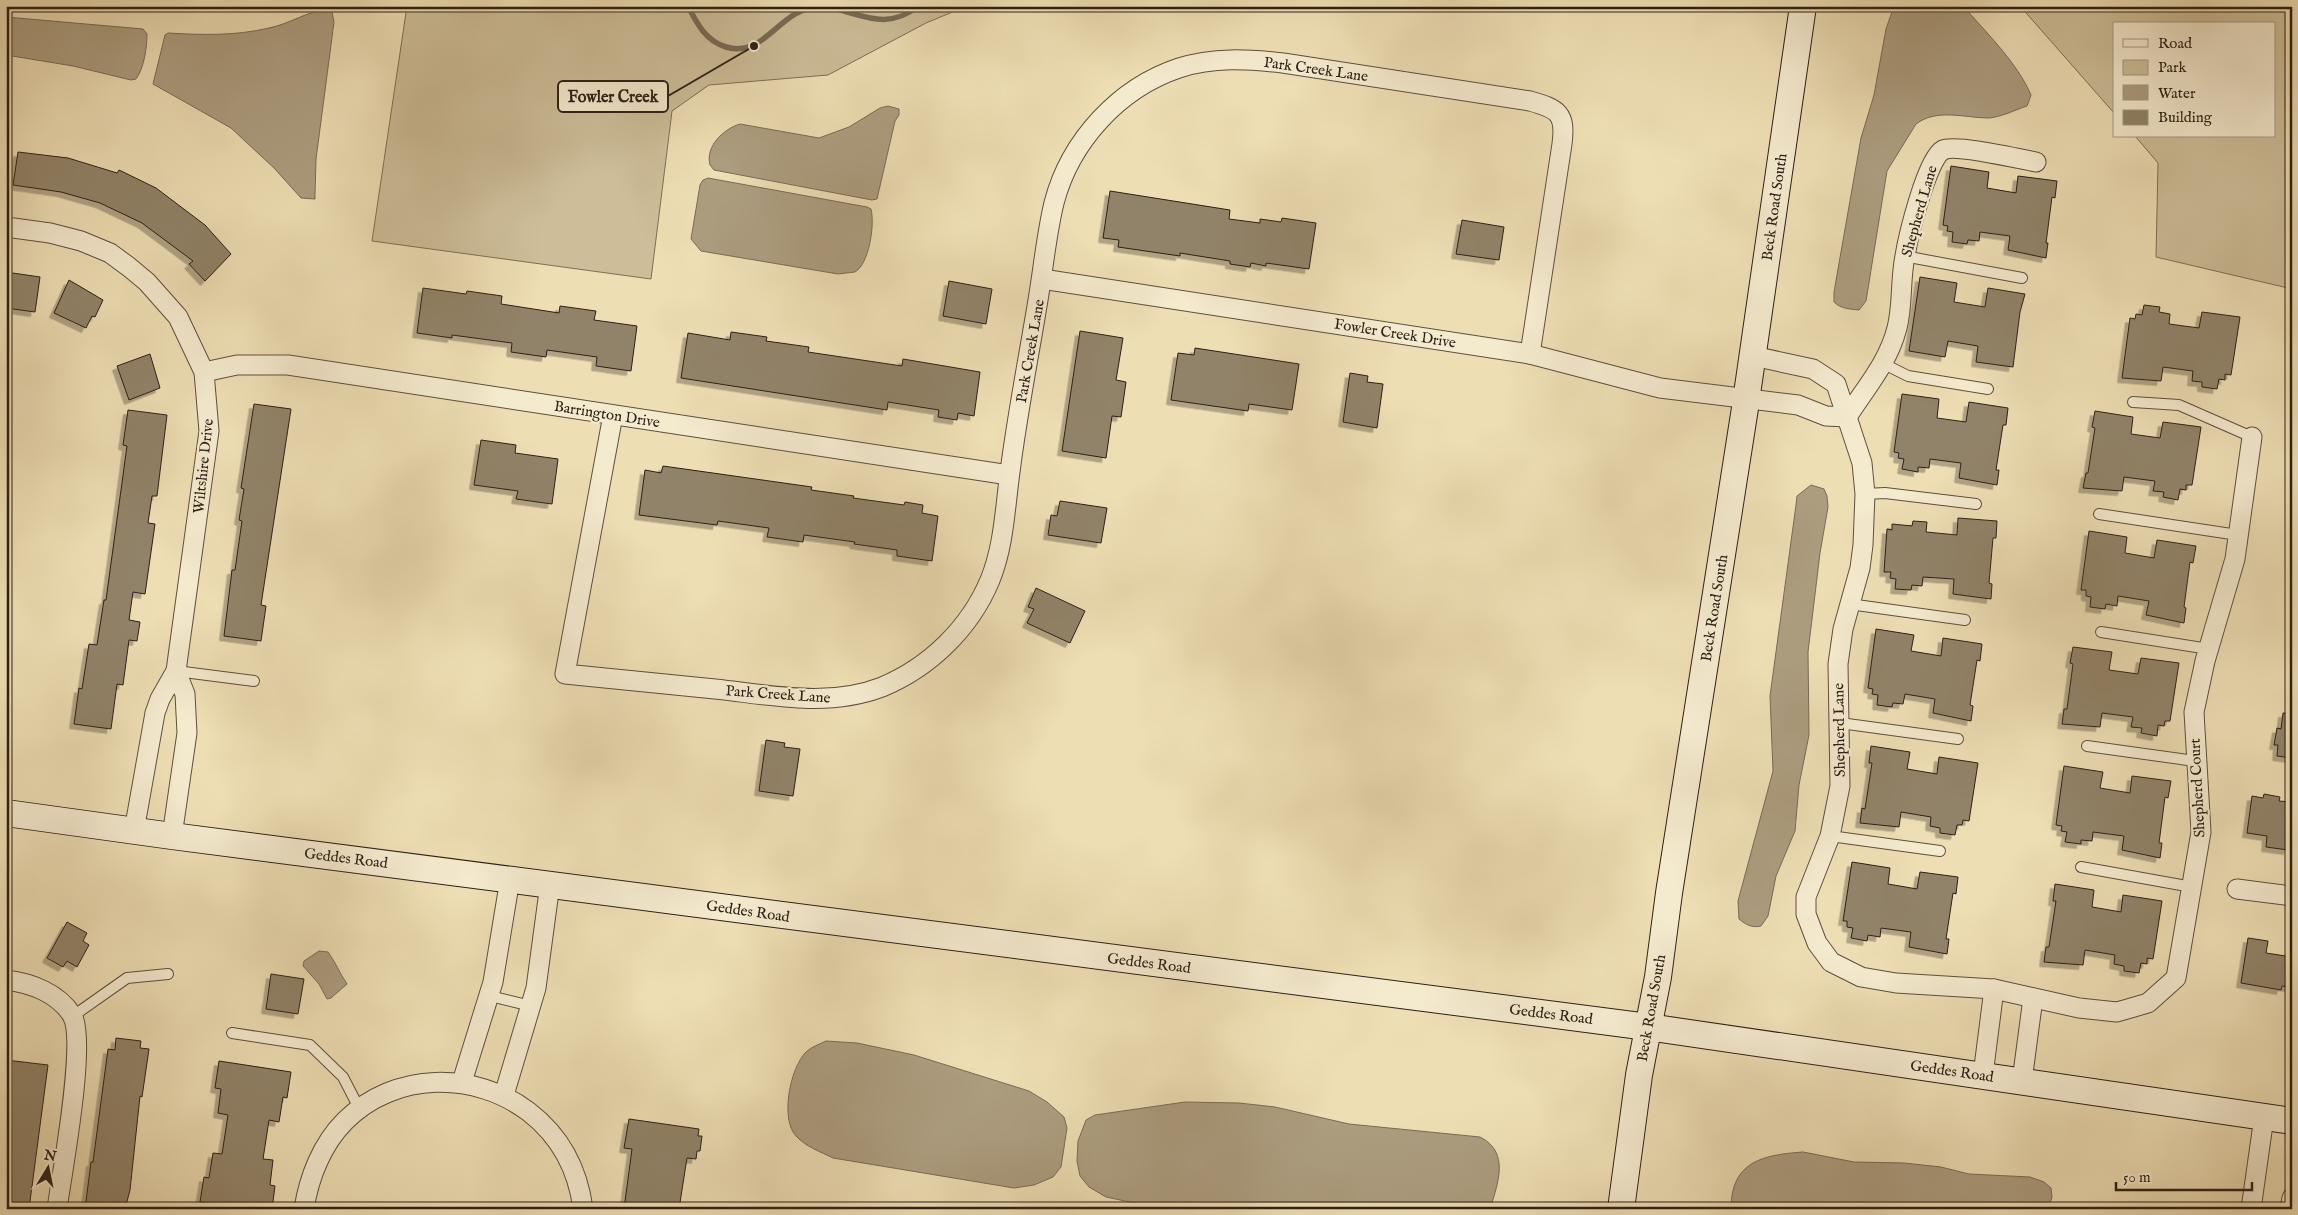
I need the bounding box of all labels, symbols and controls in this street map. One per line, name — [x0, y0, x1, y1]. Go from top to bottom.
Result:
legend — [2113, 22, 2276, 138]
text: Road — [2158, 34, 2193, 53]
street label: Park Creek Lane — [1263, 53, 1369, 86]
text: Park — [2158, 58, 2188, 77]
callout: Fowler Creek — [558, 81, 668, 112]
text: Water — [2158, 84, 2196, 103]
text: Fowler Creek — [568, 88, 659, 108]
text: Building — [2158, 108, 2213, 127]
street label: Beck Road South — [1758, 152, 1791, 262]
street label: Shepherd Lane — [1897, 163, 1942, 259]
street label: Park Creek Lane — [1012, 298, 1049, 404]
street label: Fowler Creek Drive — [1333, 314, 1457, 353]
street label: Barrington Drive — [553, 397, 661, 432]
street label: Wiltshire Drive — [189, 417, 218, 515]
street label: Beck Road South — [1697, 553, 1732, 663]
street label: Park Creek Lane — [725, 681, 831, 708]
street label: Shepherd Lane — [1829, 683, 1850, 777]
street label: Shepherd Court — [2185, 738, 2210, 838]
street label: Geddes Road — [303, 844, 390, 873]
street label: Geddes Road — [705, 896, 792, 927]
street label: Geddes Road — [1106, 949, 1193, 978]
street label: Beck Road South — [1633, 953, 1670, 1063]
street label: Geddes Road — [1508, 1000, 1595, 1029]
street label: Geddes Road — [1909, 1056, 1996, 1087]
north arrow — [22, 1142, 72, 1192]
text: N — [42, 1146, 58, 1166]
scale bar — [2116, 1160, 2252, 1192]
text: 50 m — [2123, 1168, 2151, 1187]

